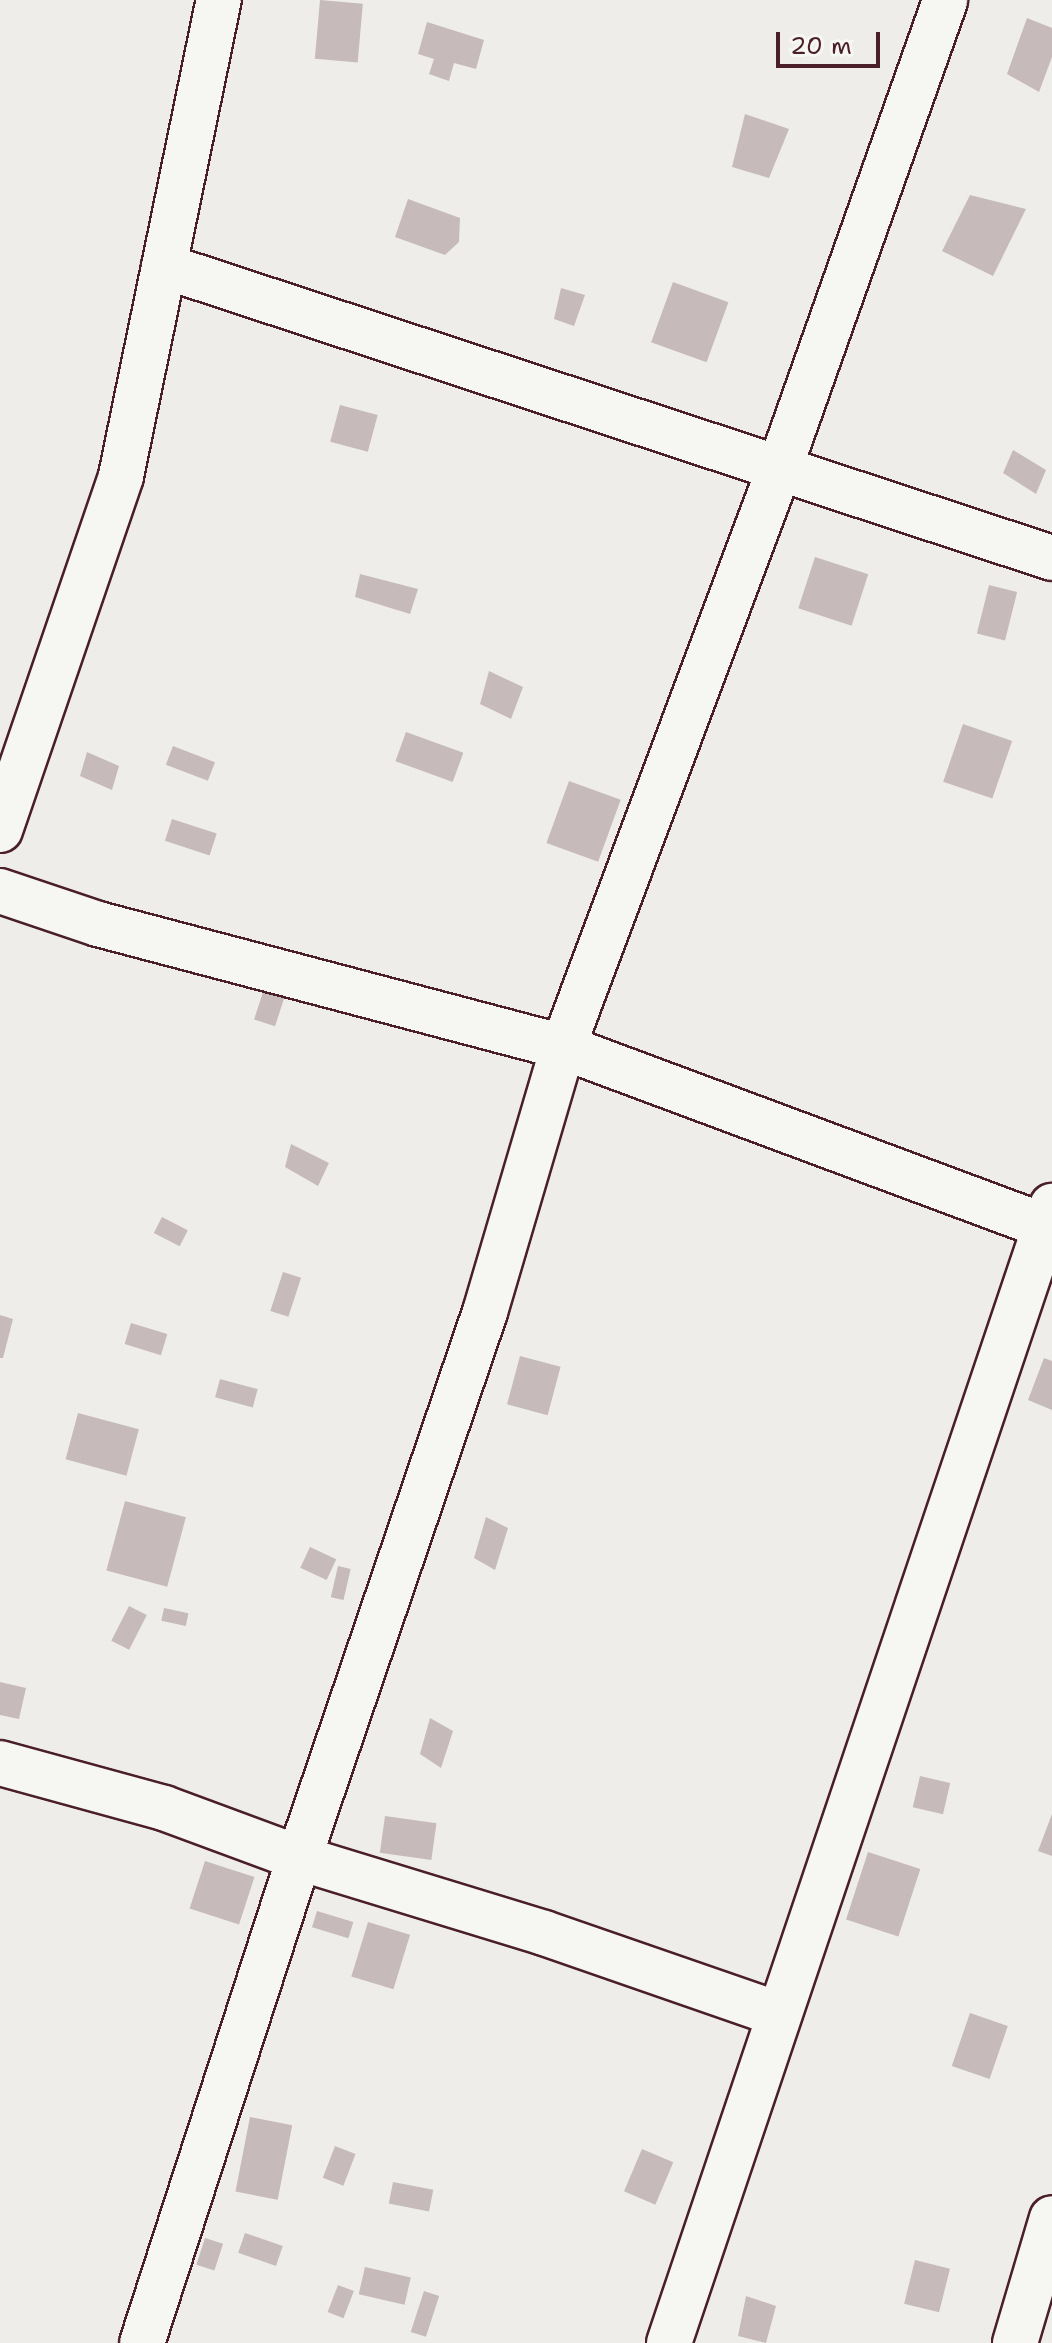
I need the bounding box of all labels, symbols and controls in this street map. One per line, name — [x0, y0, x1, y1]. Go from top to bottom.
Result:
scale bar — [780, 16, 884, 66]
text: 20 m — [790, 30, 852, 62]

